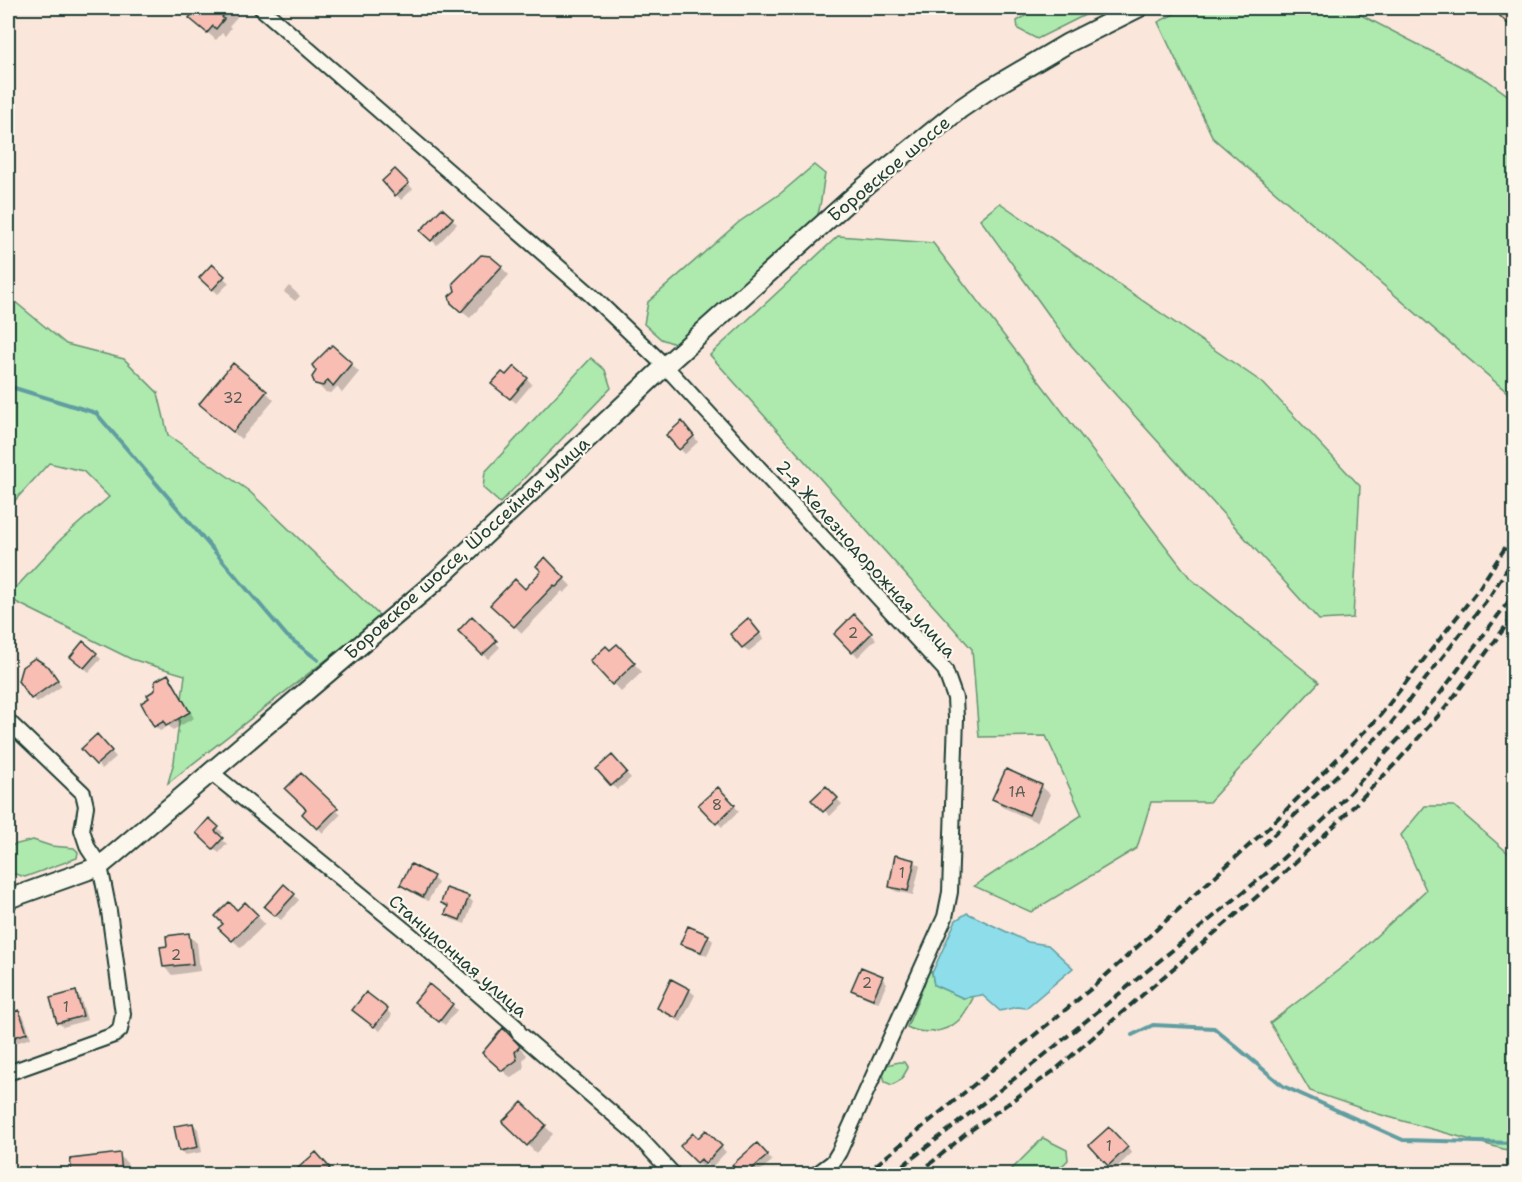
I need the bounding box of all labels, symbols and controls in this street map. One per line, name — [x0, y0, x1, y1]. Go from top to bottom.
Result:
street label: Боровское шоссе — [823, 111, 955, 227]
house number: 32 — [223, 388, 243, 408]
street label: Боровское шоссе, Шоссейная улица — [339, 431, 595, 665]
street label: 2-я Железнодорожная улица — [771, 456, 961, 662]
house number: 2 — [848, 624, 858, 642]
house number: 1А — [1008, 782, 1026, 802]
house number: 8 — [712, 795, 722, 815]
house number: 1 — [899, 863, 905, 883]
street label: Станционная улица — [384, 889, 532, 1023]
house number: 2 — [171, 945, 181, 965]
house number: 2 — [862, 973, 872, 993]
house number: 1 — [63, 997, 69, 1017]
house number: 1 — [1106, 1136, 1112, 1156]

